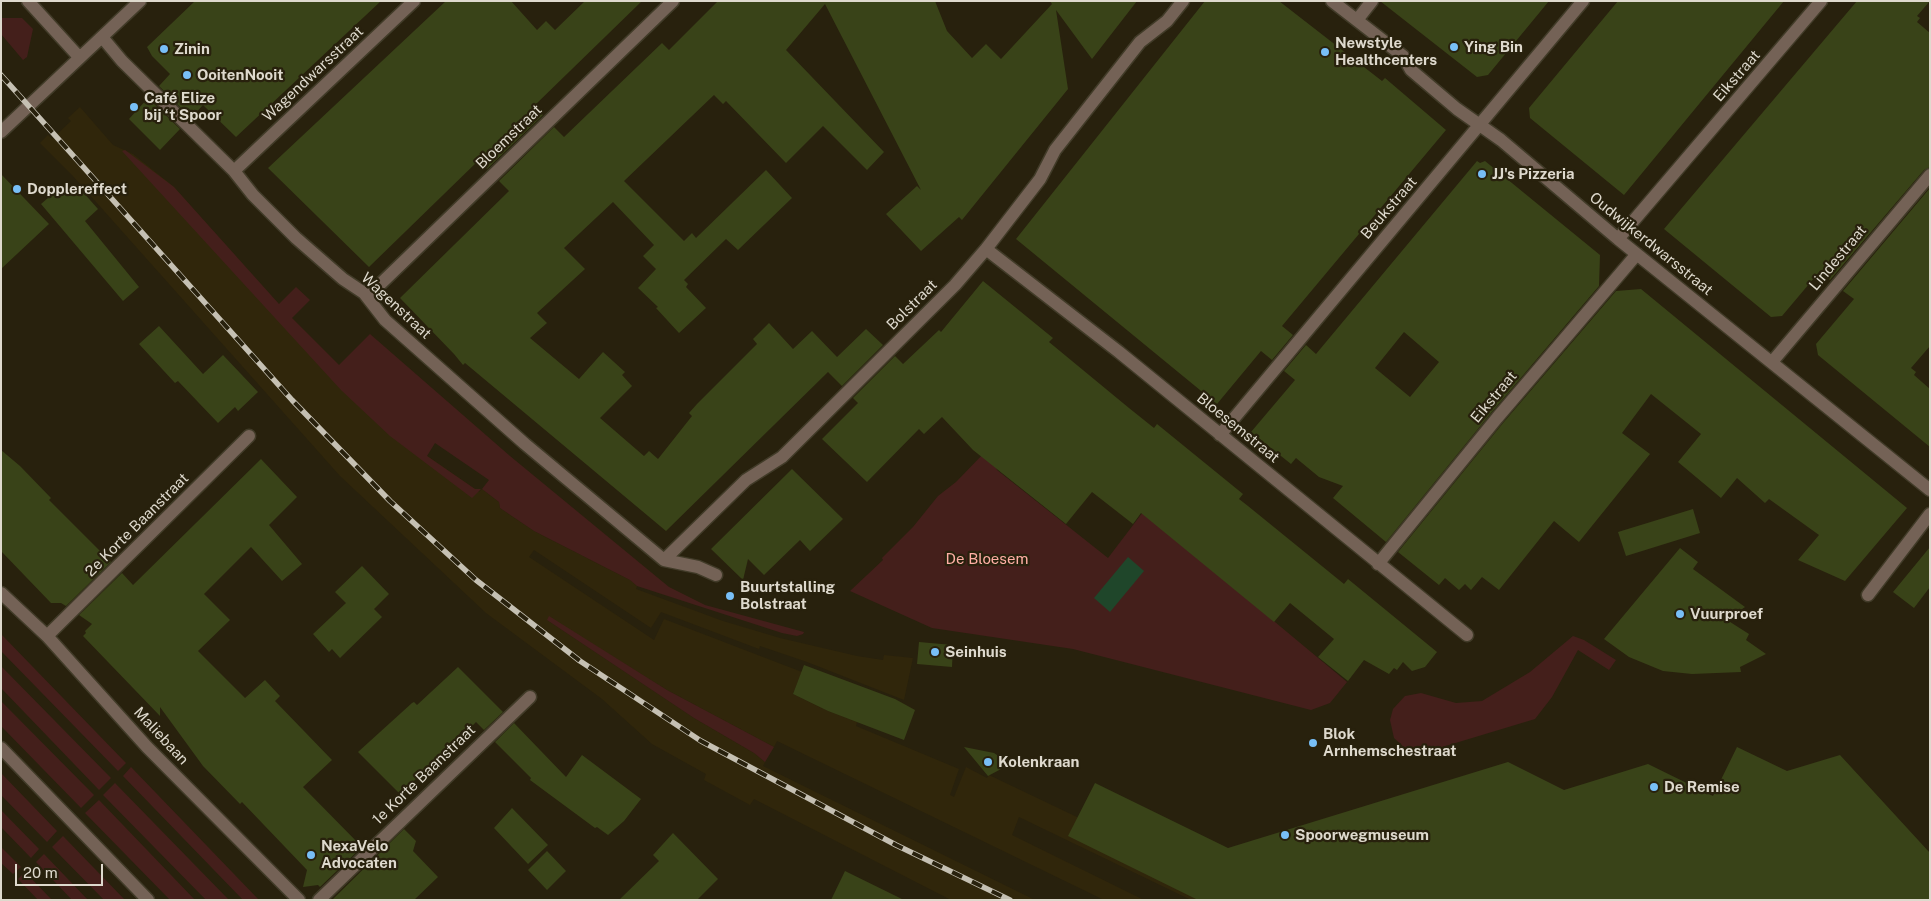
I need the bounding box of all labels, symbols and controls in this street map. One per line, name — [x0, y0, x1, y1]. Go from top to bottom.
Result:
street label: Wagendwarsstraat — [259, 23, 367, 125]
place label: Newstyle Healthcenters — [1335, 34, 1437, 69]
place label: Ying Bin — [1464, 38, 1523, 56]
place label: Zinin — [174, 40, 210, 58]
marker: Ying Bin — [1448, 41, 1460, 53]
marker: Zinin — [158, 43, 170, 55]
marker: Newstyle Healthcenters — [1319, 46, 1331, 58]
street label: Eikstraat — [1710, 47, 1764, 105]
place label: OoitenNooit — [197, 66, 283, 84]
marker: OoitenNooit — [181, 69, 193, 81]
place label: Café Elize bij ‘t Spoor — [144, 89, 222, 124]
marker: Café Elize bij ‘t Spoor — [128, 101, 140, 113]
street label: Bloemstraat — [472, 101, 546, 173]
place label: JJ's Pizzeria — [1492, 165, 1574, 183]
marker: JJ's Pizzeria — [1476, 168, 1488, 180]
street label: Beukstraat — [1357, 173, 1421, 243]
place label: Dopplereffect — [27, 180, 127, 198]
marker: Dopplereffect — [11, 183, 23, 195]
street label: Oudwijkerdwarsstraat — [1586, 189, 1716, 299]
street label: Lindestraat — [1806, 222, 1870, 294]
street label: Wagenstraat — [357, 269, 435, 343]
street label: Bolstraat — [883, 276, 941, 334]
street label: Eikstraat — [1467, 367, 1521, 427]
street label: Bloesemstraat — [1193, 389, 1283, 467]
street label: 2e Korte Baanstraat — [82, 470, 192, 580]
park label: De Bloesem — [946, 550, 1028, 568]
place label: Buurtstalling Bolstraat — [740, 578, 835, 613]
marker: Buurtstalling Bolstraat — [724, 590, 736, 602]
place label: Vuurproef — [1690, 605, 1763, 623]
marker: Vuurproef — [1674, 608, 1686, 620]
place label: Seinhuis — [945, 643, 1007, 661]
marker: Seinhuis — [929, 646, 941, 658]
street label: Maliebaan — [130, 703, 192, 769]
street label: 1e Korte Baanstraat — [369, 721, 479, 829]
place label: Blok Arnhemschestraat — [1323, 725, 1456, 760]
marker: Blok Arnhemschestraat — [1307, 737, 1319, 749]
place label: Kolenkraan — [998, 753, 1079, 771]
marker: Kolenkraan — [982, 756, 994, 768]
place label: De Remise — [1664, 778, 1740, 796]
marker: De Remise — [1648, 781, 1660, 793]
place label: Spoorwegmuseum — [1295, 826, 1429, 844]
marker: Spoorwegmuseum — [1279, 829, 1291, 841]
place label: NexaVelo Advocaten — [321, 837, 397, 872]
marker: NexaVelo Advocaten — [305, 849, 317, 861]
scale bar — [18, 854, 105, 886]
text: 20 m — [23, 864, 58, 881]

